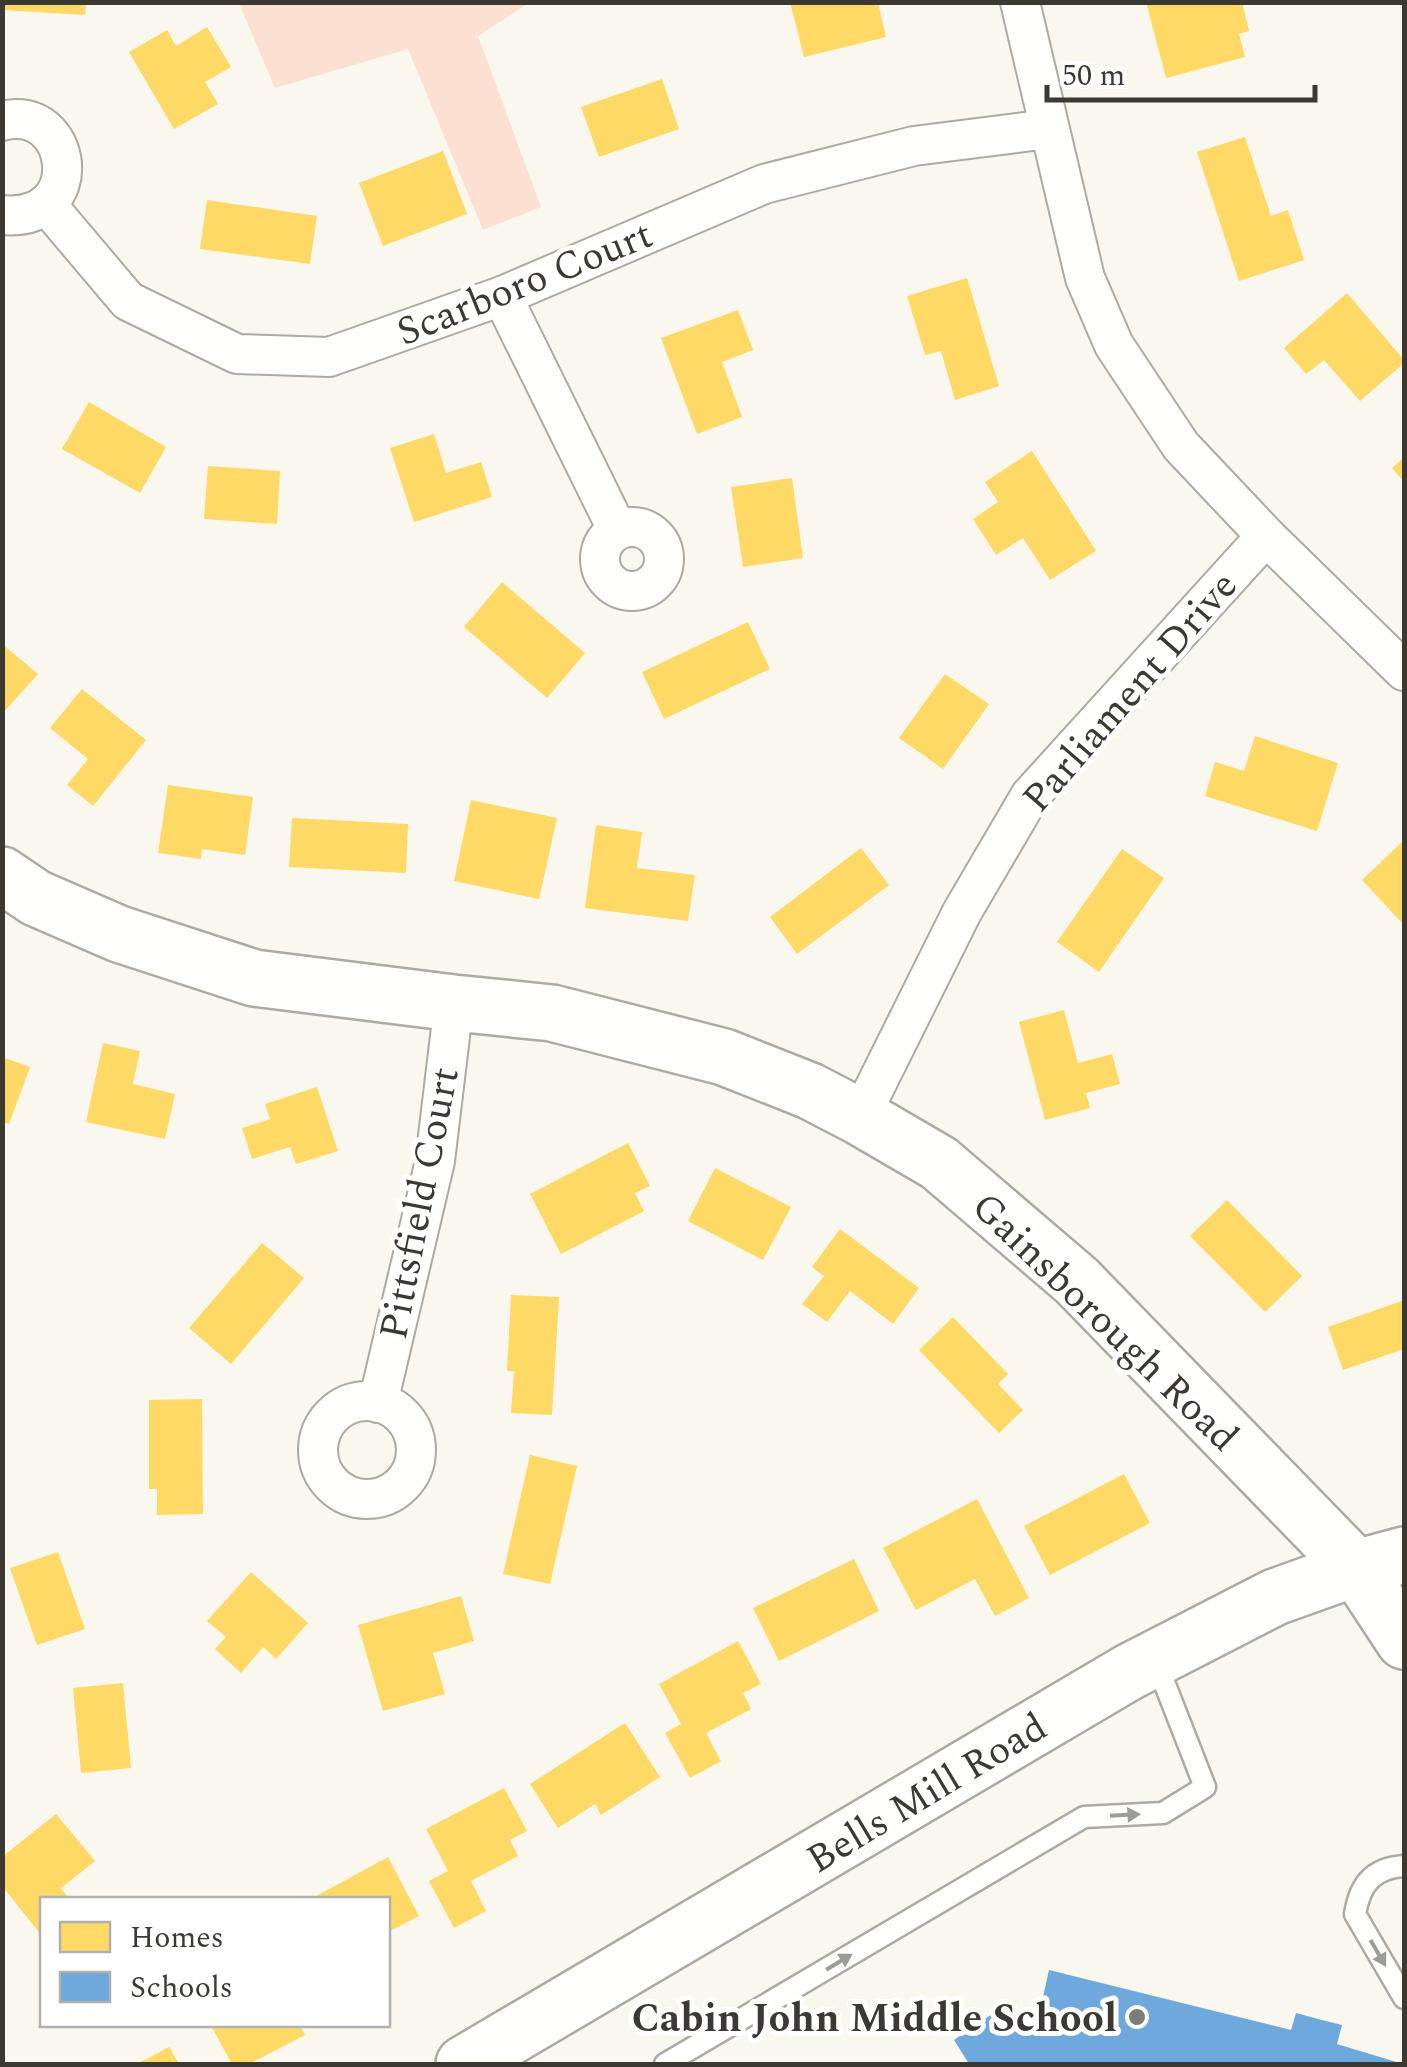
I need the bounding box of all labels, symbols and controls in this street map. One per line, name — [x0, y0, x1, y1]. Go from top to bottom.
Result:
scale bar — [1047, 40, 1314, 102]
text: 50 m — [1062, 53, 1125, 99]
street label: Scarboro Court — [388, 205, 662, 363]
street label: Parliament Drive — [1008, 558, 1253, 827]
street label: Pittsfield Court — [364, 1062, 477, 1345]
street label: Gainsborough Road — [956, 1179, 1252, 1467]
street label: Bells Mill Road — [795, 1698, 1059, 1890]
one-way arrow — [1109, 1807, 1141, 1823]
legend — [40, 1897, 390, 2027]
text: Homes — [130, 1915, 224, 1961]
one-way arrow — [1369, 1939, 1386, 1967]
one-way arrow — [825, 1953, 853, 1971]
text: Schools — [130, 1965, 233, 2011]
place label: Cabin John Middle School — [631, 1989, 1117, 2050]
marker: Cabin John Middle School — [1126, 2006, 1148, 2028]

